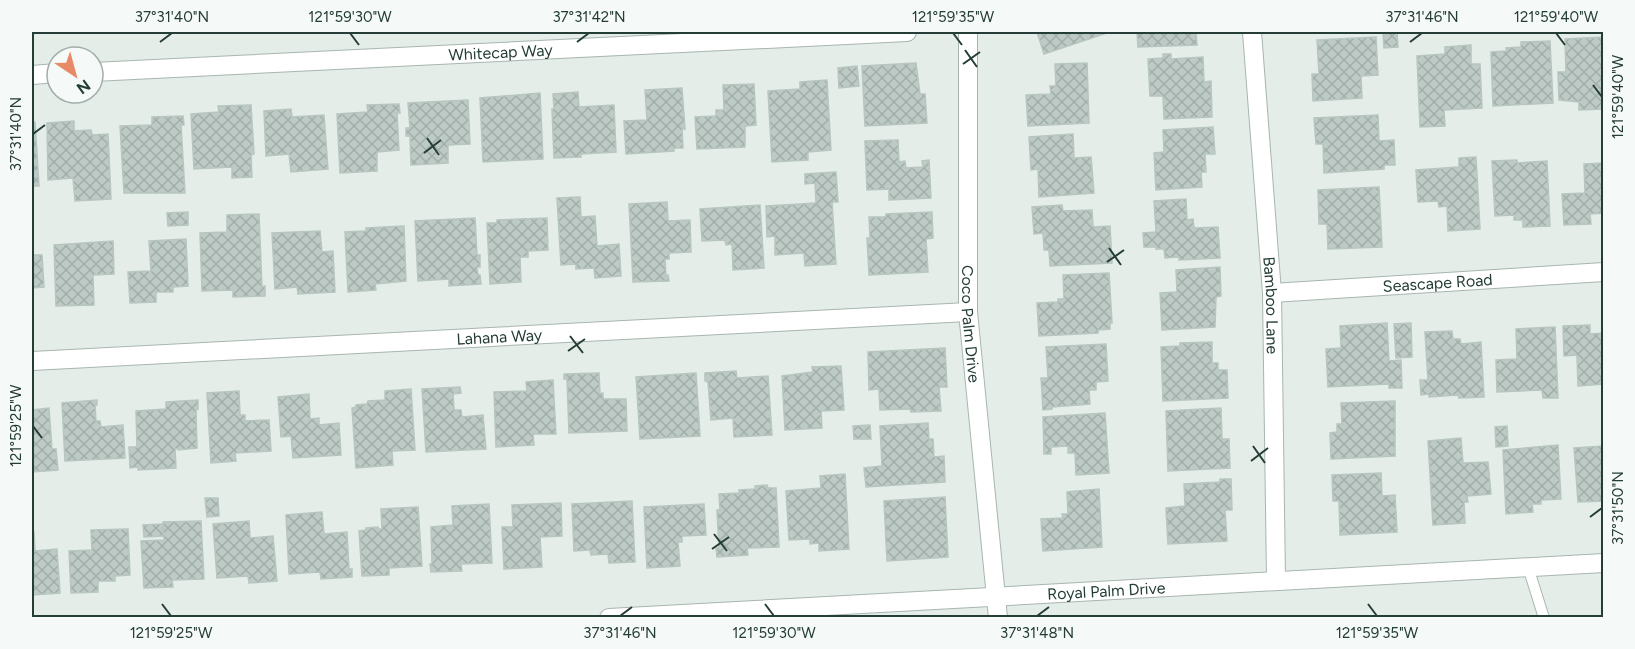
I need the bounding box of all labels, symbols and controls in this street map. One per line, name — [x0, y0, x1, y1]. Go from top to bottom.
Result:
text: 37°31'40"N — [135, 8, 209, 26]
text: 121°59'30"W — [308, 8, 392, 26]
text: 37°31'42"N — [552, 8, 626, 26]
text: 121°59'35"W — [912, 8, 995, 26]
text: 37°31'46"N — [1385, 8, 1459, 26]
text: 121°59'40"W — [1514, 8, 1599, 26]
street label: Whitecap Way — [448, 40, 554, 65]
north arrow — [45, 45, 105, 105]
text: 121°59'40"W — [1609, 54, 1627, 139]
text: N — [73, 75, 94, 98]
text: 37°31'40"N — [7, 97, 25, 171]
street label: Bamboo Lane — [1259, 256, 1282, 354]
street label: Coco Palm Drive — [958, 265, 984, 384]
street label: Seascape Road — [1382, 270, 1493, 296]
street label: Lahana Way — [456, 325, 543, 349]
text: 121°59'25"W — [7, 384, 25, 467]
text: 37°31'50"N — [1609, 471, 1627, 545]
street label: Royal Palm Drive — [1047, 578, 1166, 604]
text: 121°59'25"W — [130, 624, 213, 642]
text: 37°31'46"N — [583, 624, 657, 642]
text: 121°59'30"W — [732, 624, 816, 642]
text: 37°31'48"N — [1000, 624, 1074, 642]
text: 121°59'35"W — [1336, 624, 1419, 642]

